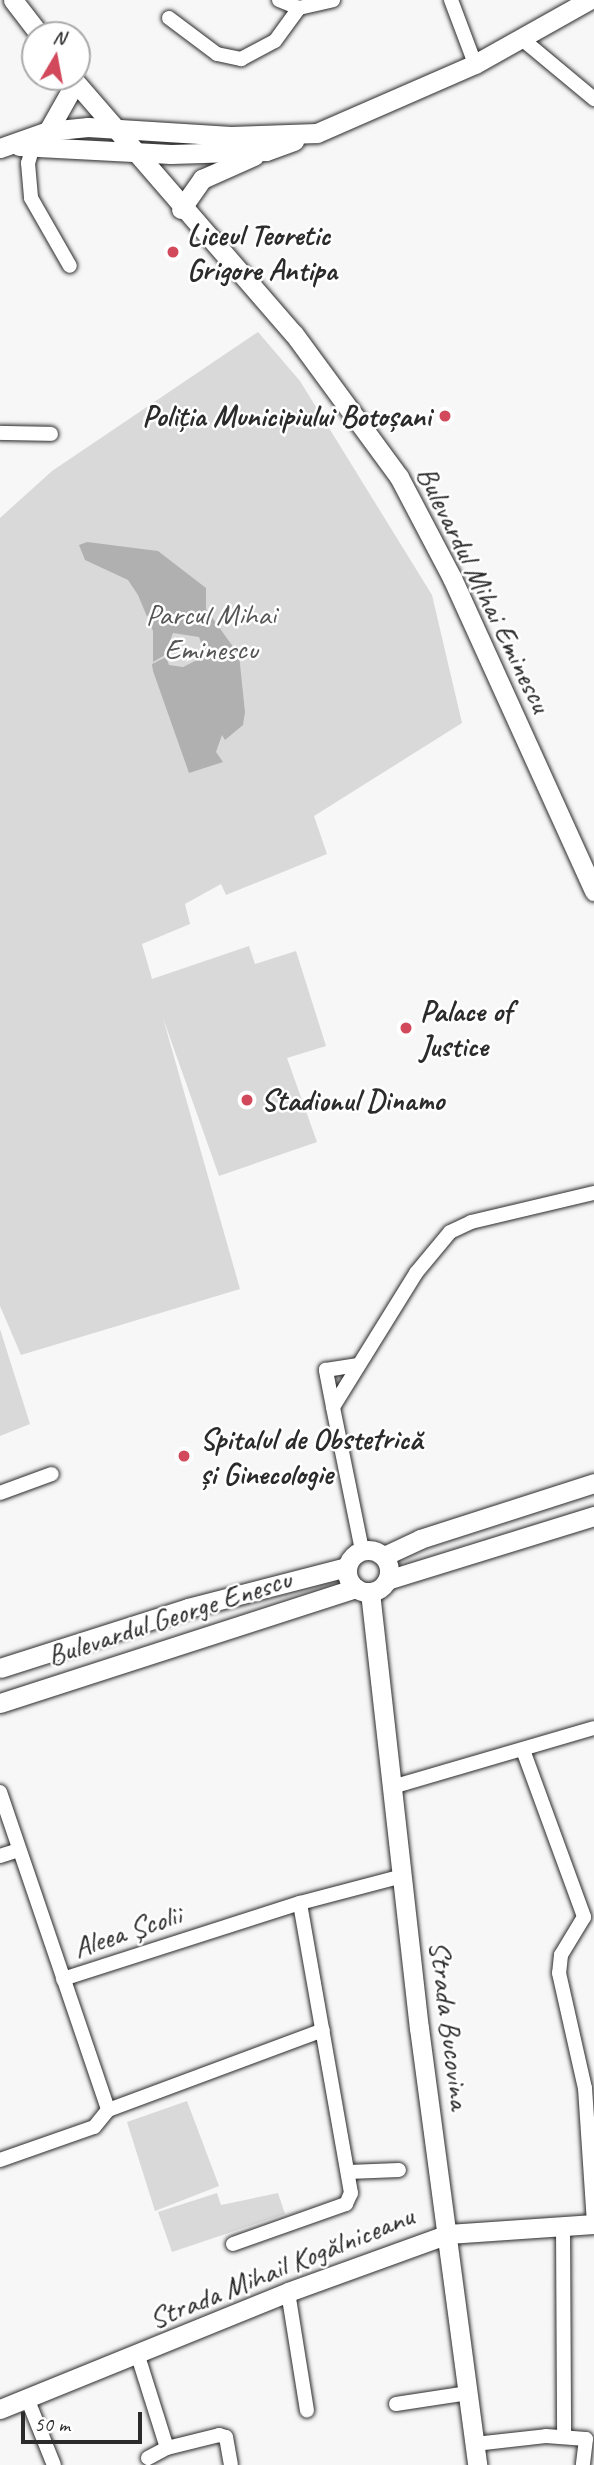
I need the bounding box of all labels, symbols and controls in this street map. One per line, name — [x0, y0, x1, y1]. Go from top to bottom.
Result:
north arrow — [21, 21, 91, 91]
text: N — [51, 24, 67, 50]
place label: Liceul Teoretic Grigore Antipa — [187, 217, 337, 288]
marker: Liceul Teoretic Grigore Antipa — [165, 244, 181, 260]
place label: Poliția Municipiului Botoșani — [143, 398, 431, 434]
marker: Poliția Municipiului Botoșani — [437, 408, 453, 424]
street label: Bulevardul Mihai Eminescu — [409, 460, 559, 718]
park label: Parcul Mihai Eminescu — [146, 596, 276, 666]
place label: Palace of Justice — [420, 993, 512, 1064]
marker: Palace of Justice — [398, 1020, 414, 1036]
place label: Stadionul Dinamo — [261, 1082, 446, 1118]
marker: Stadionul Dinamo — [239, 1092, 255, 1108]
place label: Spitalul de Obstetrică și Ginecologie — [200, 1421, 423, 1492]
marker: Spitalul de Obstetrică și Ginecologie — [174, 1446, 194, 1466]
street label: Bulevardul George Enescu — [42, 1561, 296, 1673]
street label: Aleea Școlii — [69, 1897, 185, 1965]
street label: Strada Bucovina — [422, 1938, 478, 2112]
street label: Strada Mihail Kogălniceanu — [144, 2198, 418, 2336]
scale bar — [24, 2398, 145, 2442]
text: 50 m — [34, 2411, 70, 2437]

